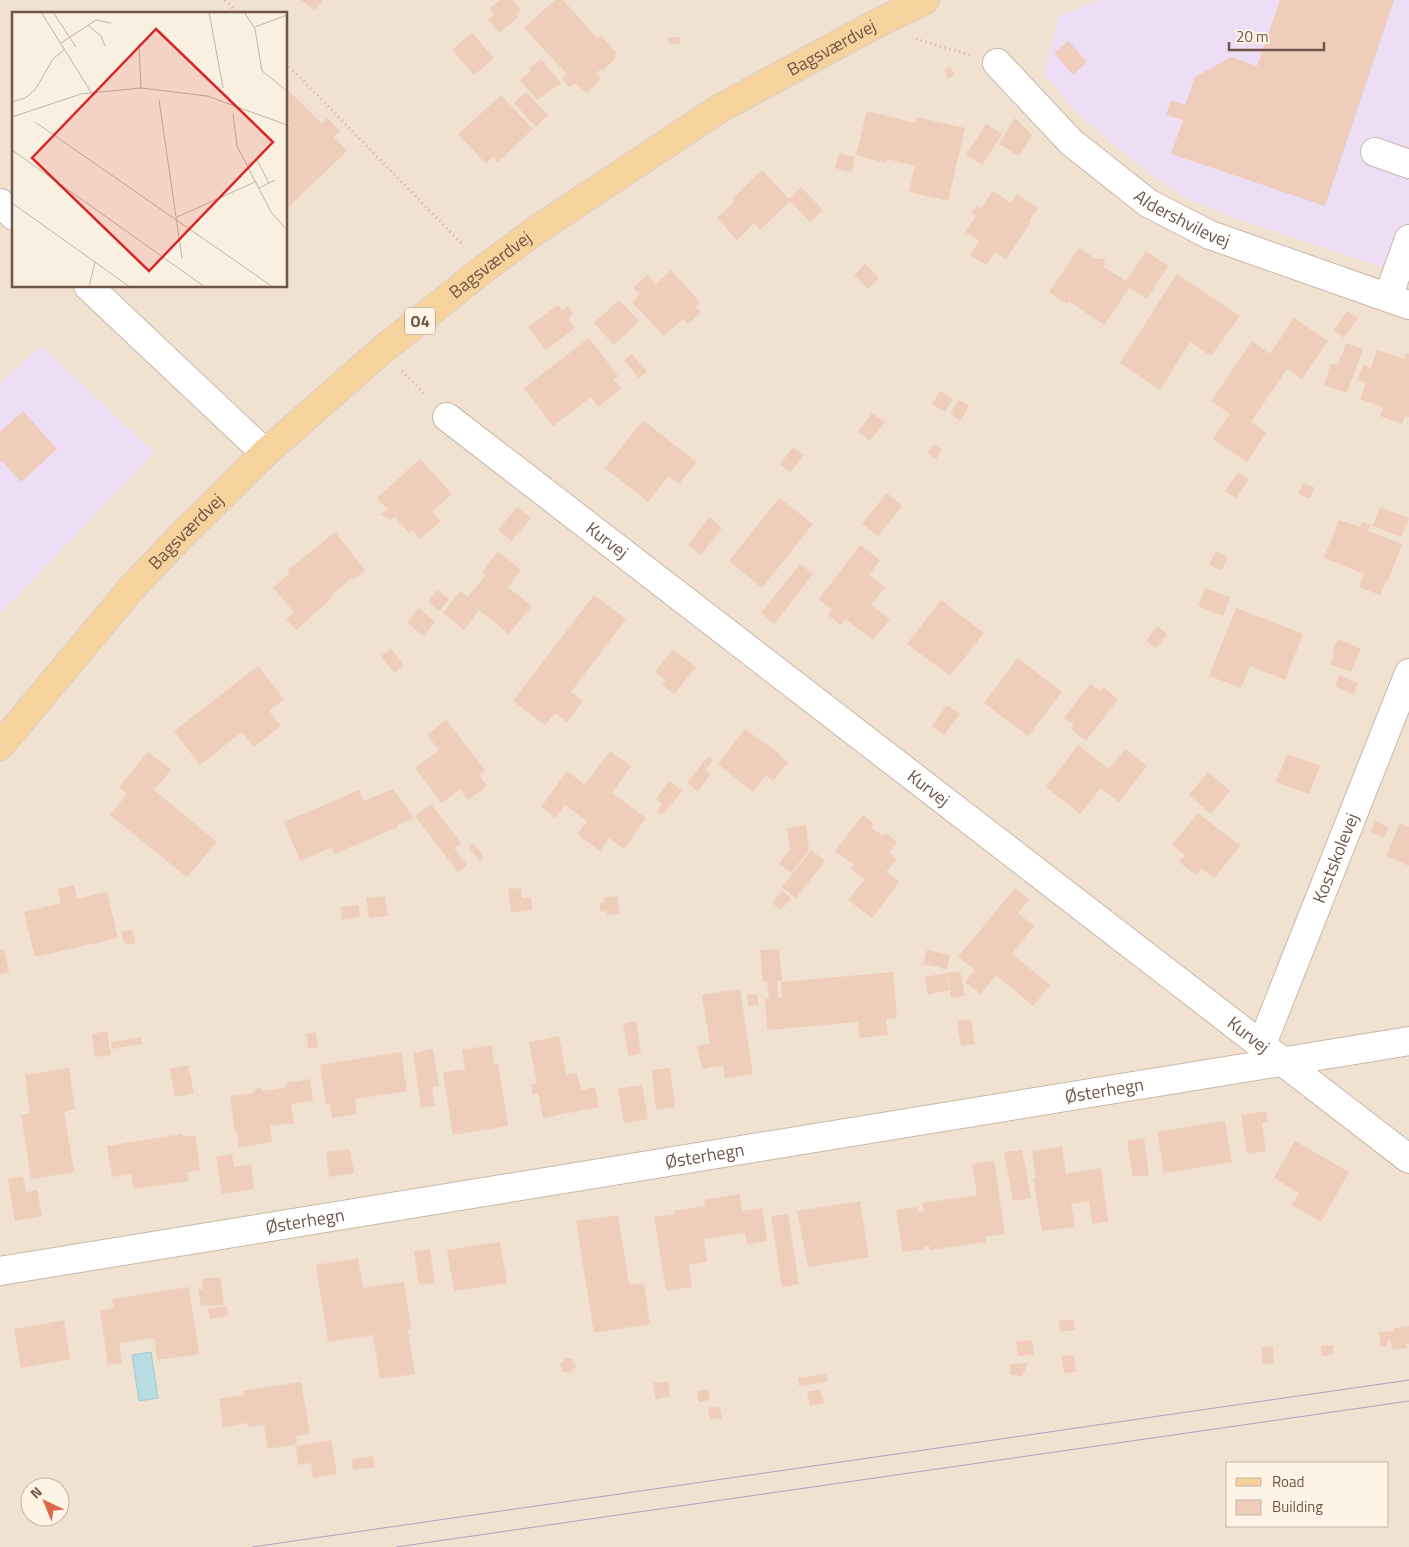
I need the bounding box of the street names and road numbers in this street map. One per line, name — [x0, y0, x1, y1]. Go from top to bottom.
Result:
street label: Bagsværdvej — [782, 12, 880, 83]
street label: Aldershvilevej — [1128, 183, 1234, 254]
street label: Bagsværdvej — [443, 224, 537, 305]
road number: O4 — [405, 308, 435, 334]
street label: Bagsværdvej — [142, 487, 230, 576]
street label: Kurvej — [580, 515, 634, 565]
street label: Kurvej — [902, 763, 956, 813]
street label: Kostskolevej — [1305, 809, 1365, 907]
street label: Kurvej — [1222, 1010, 1276, 1060]
street label: Østerhegn — [1063, 1070, 1146, 1110]
street label: Østerhegn — [663, 1136, 746, 1175]
street label: Østerhegn — [263, 1201, 346, 1240]

